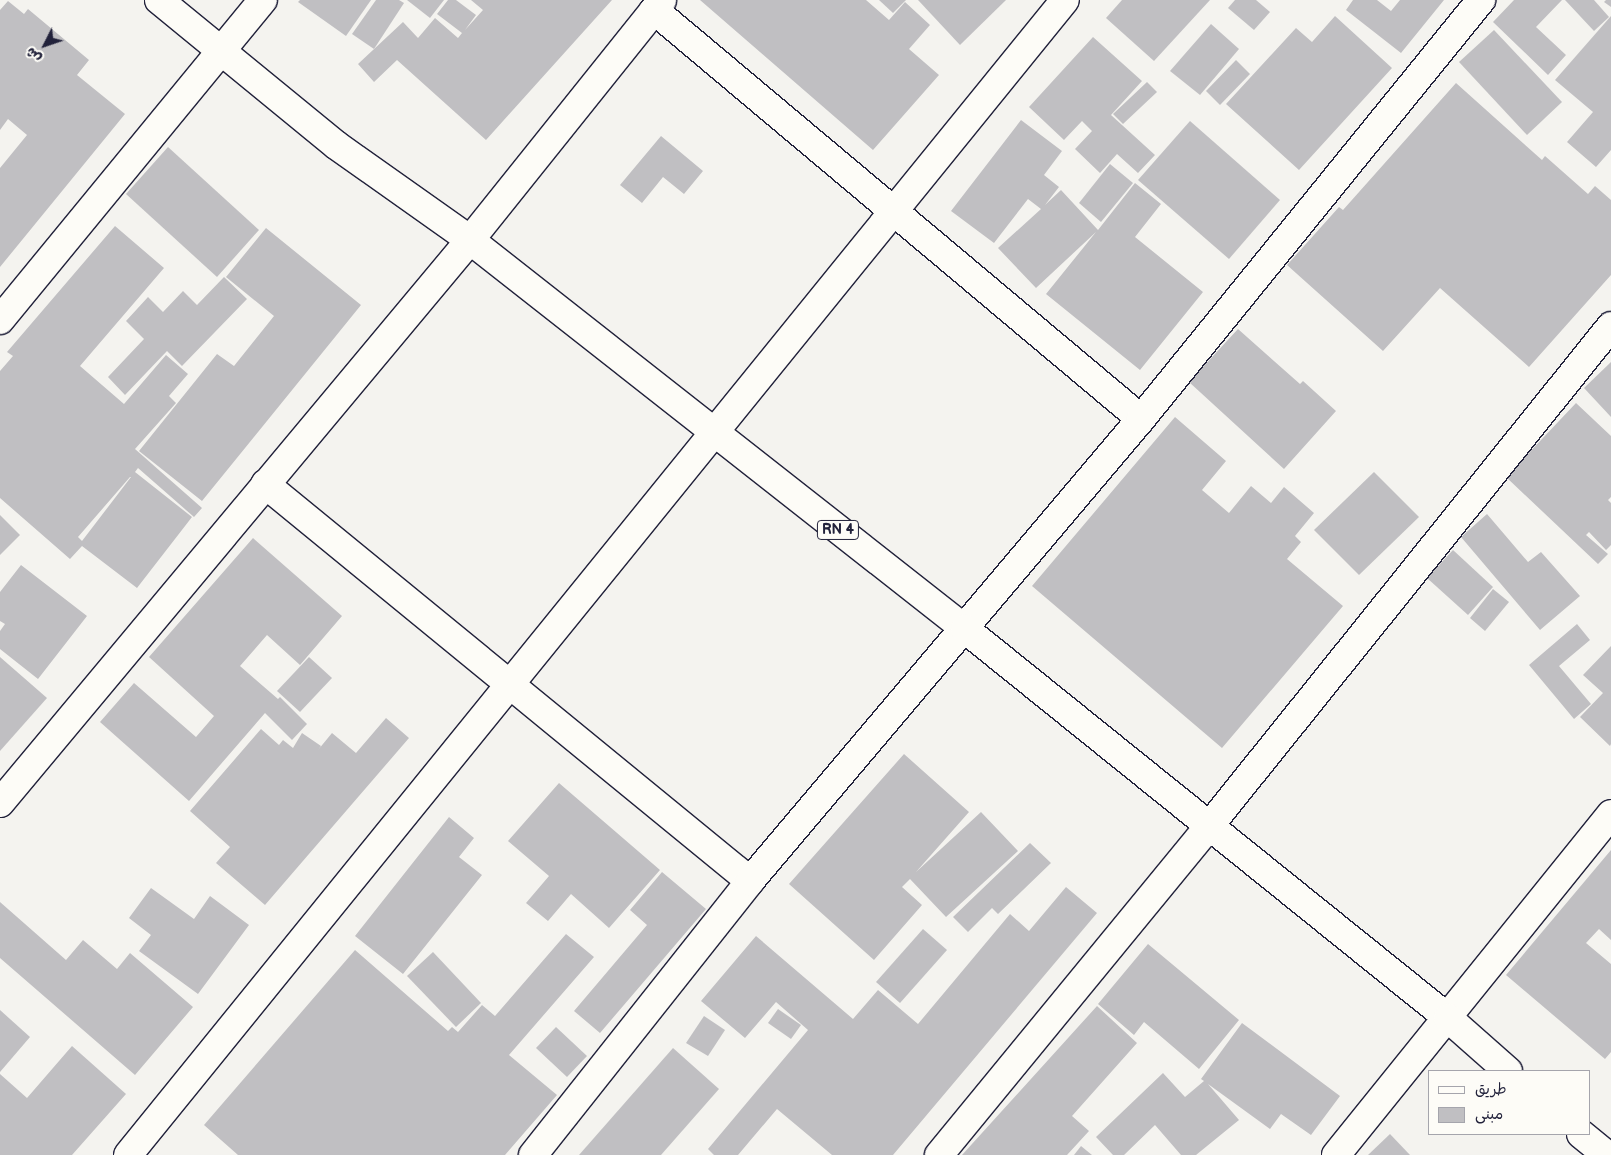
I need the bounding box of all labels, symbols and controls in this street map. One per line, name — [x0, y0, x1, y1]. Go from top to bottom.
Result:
north arrow — [20, 20, 70, 70]
text: ش — [22, 44, 45, 67]
road number: RN 4 — [817, 518, 859, 542]
legend — [1428, 1070, 1591, 1135]
text: طريق — [1475, 1080, 1507, 1099]
text: مبنى — [1475, 1105, 1503, 1124]

